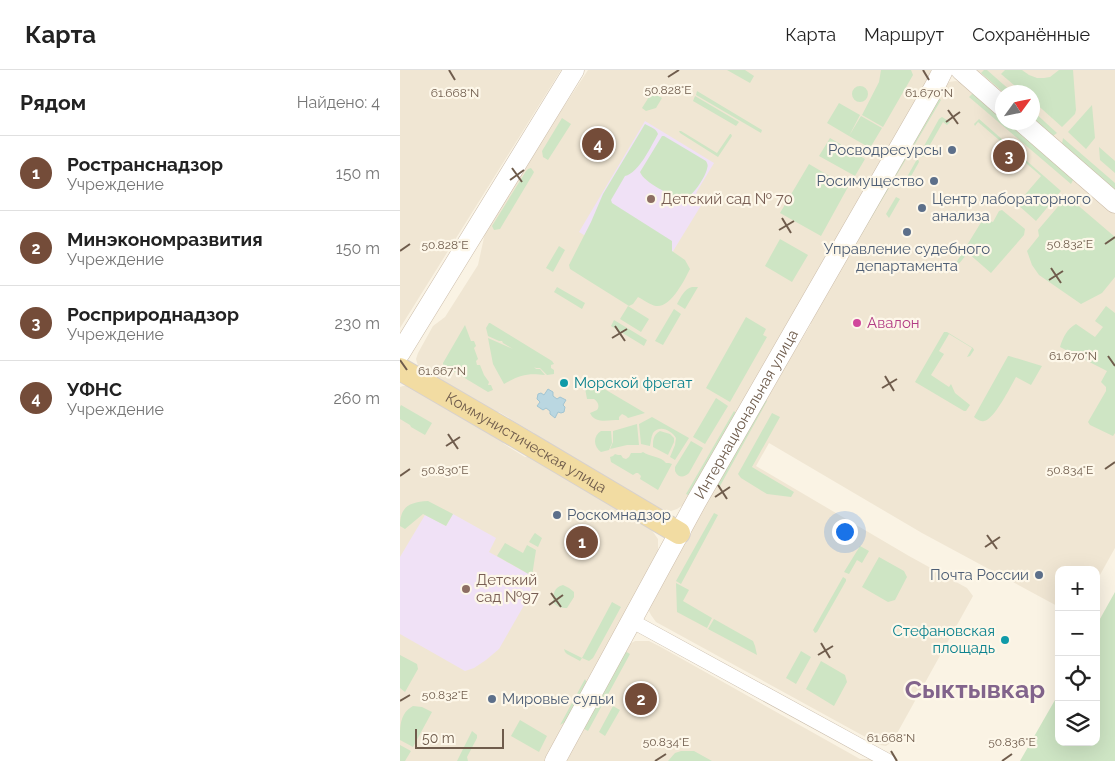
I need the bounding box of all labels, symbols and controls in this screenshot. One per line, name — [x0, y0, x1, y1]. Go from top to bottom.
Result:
text: Карта — [25, 20, 96, 49]
text: Карта — [785, 24, 836, 45]
text: Маршрут — [864, 24, 944, 45]
text: Сохранённые — [972, 24, 1090, 45]
text: 50.828°E — [644, 83, 692, 97]
north arrow — [995, 85, 1040, 130]
text: 61.668°N — [431, 86, 479, 100]
text: 61.670°N — [905, 86, 953, 100]
text: Рядом — [20, 90, 86, 115]
text: Найдено: 4 — [297, 93, 380, 112]
pin: 4 — [582, 125, 614, 163]
pin: 3 — [993, 137, 1025, 175]
place label: Росводресурсы — [828, 141, 942, 159]
marker: Росводресурсы — [946, 144, 958, 156]
text: Ространснадзор — [67, 153, 223, 175]
text: 1 — [32, 164, 40, 183]
text: 150 m — [336, 164, 380, 183]
place label: Росимущество — [816, 172, 924, 190]
text: Учреждение — [67, 175, 164, 194]
marker: Росимущество — [928, 175, 940, 187]
place label: Детский сад № 70 — [661, 190, 793, 208]
place label: Центр лабораторного анализа — [932, 190, 1091, 225]
marker: Детский сад № 70 — [645, 193, 657, 205]
marker: Центр лабораторного анализа — [916, 202, 928, 214]
marker: Управление судебного департамента — [901, 226, 913, 238]
text: Минэкономразвития — [67, 228, 263, 250]
text: 50.832°E — [1047, 237, 1093, 251]
text: 50.828°E — [421, 238, 469, 252]
text: 2 — [31, 239, 41, 258]
text: 150 m — [336, 239, 380, 258]
place label: Управление судебного департамента — [824, 240, 990, 275]
text: Учреждение — [67, 250, 164, 269]
text: Росприроднадзор — [67, 303, 239, 325]
text: 3 — [32, 314, 40, 333]
text: 230 m — [335, 314, 380, 333]
place label: Авалон — [867, 314, 920, 332]
marker: Авалон — [851, 317, 863, 329]
text: Учреждение — [67, 325, 164, 344]
street label: Интернациональная улица — [691, 326, 802, 502]
text: 61.670°N — [1049, 349, 1097, 363]
text: 61.667°N — [418, 364, 466, 378]
place label: Морской фрегат — [574, 374, 692, 392]
marker: Морской фрегат — [558, 377, 570, 389]
text: УФНС — [67, 378, 122, 400]
street label: Коммунистическая улица — [442, 388, 610, 497]
text: 4 — [31, 389, 41, 408]
text: 260 m — [333, 389, 380, 408]
text: Учреждение — [67, 400, 164, 419]
text: 50.830°E — [421, 463, 469, 477]
text: 50.834°E — [1047, 463, 1093, 477]
place label: Роскомнадзор — [567, 506, 671, 524]
marker: Роскомнадзор — [551, 509, 563, 521]
your location — [832, 519, 858, 545]
pin: 1 — [566, 523, 598, 561]
place label: Почта России — [930, 566, 1029, 584]
map controls — [1055, 566, 1100, 746]
button: + — [1055, 566, 1100, 611]
marker: Почта России — [1033, 569, 1045, 581]
place label: Детский сад №97 — [476, 571, 539, 606]
marker: Детский сад №97 — [460, 583, 472, 595]
button: − — [1055, 611, 1100, 656]
place label: Стефановская площадь — [892, 622, 995, 657]
marker: Стефановская площадь — [999, 634, 1011, 646]
button: locate — [1055, 656, 1100, 701]
district label: Сыктывкар — [905, 674, 1045, 704]
pin: 2 — [625, 680, 657, 718]
text: 50.832°E — [422, 688, 468, 702]
place label: Мировые судьи — [502, 690, 614, 708]
marker: Мировые судьи — [486, 693, 498, 705]
button: layers — [1055, 701, 1100, 746]
scale bar — [415, 726, 504, 749]
text: 50 m — [422, 730, 455, 746]
text: 61.668°N — [867, 731, 915, 745]
text: 50.834°E — [643, 735, 689, 749]
text: 50.836°E — [988, 735, 1036, 749]

